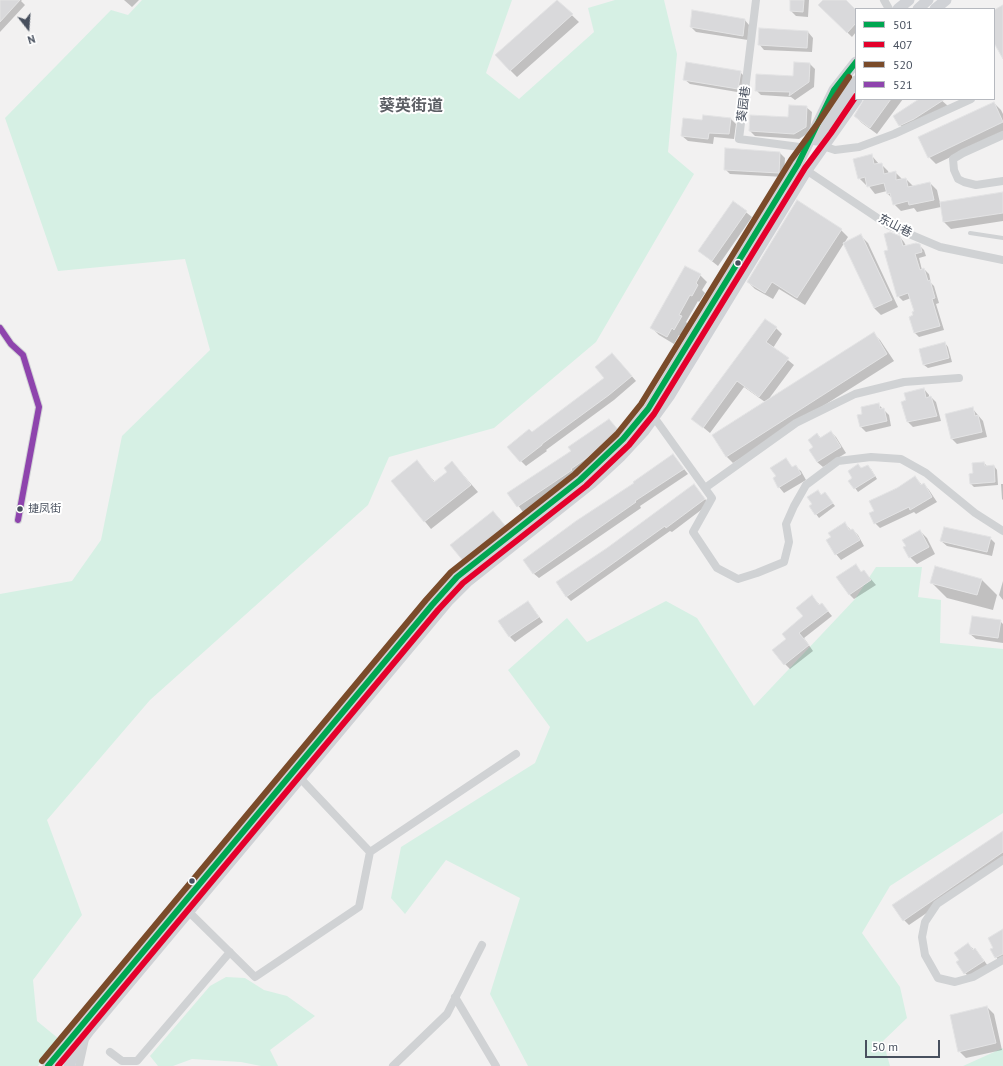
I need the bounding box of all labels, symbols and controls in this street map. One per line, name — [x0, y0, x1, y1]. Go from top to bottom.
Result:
north arrow — [8, 8, 48, 48]
legend — [855, 8, 995, 100]
text: 501 — [893, 17, 913, 32]
text: N — [26, 32, 37, 47]
text: 407 — [893, 37, 913, 52]
text: 520 — [893, 57, 913, 72]
text: 521 — [893, 77, 913, 92]
street label: 葵园巷 — [735, 85, 753, 123]
district label: 葵英街道 — [379, 96, 443, 116]
street label: 东山巷 — [876, 211, 914, 241]
unlabelled marker — [733, 258, 743, 268]
place label: 捷凤街 — [28, 502, 61, 516]
marker: 捷凤街 — [15, 504, 25, 514]
unlabelled marker — [187, 876, 197, 886]
scale bar — [867, 1032, 942, 1058]
text: 50 m — [872, 1039, 898, 1054]

